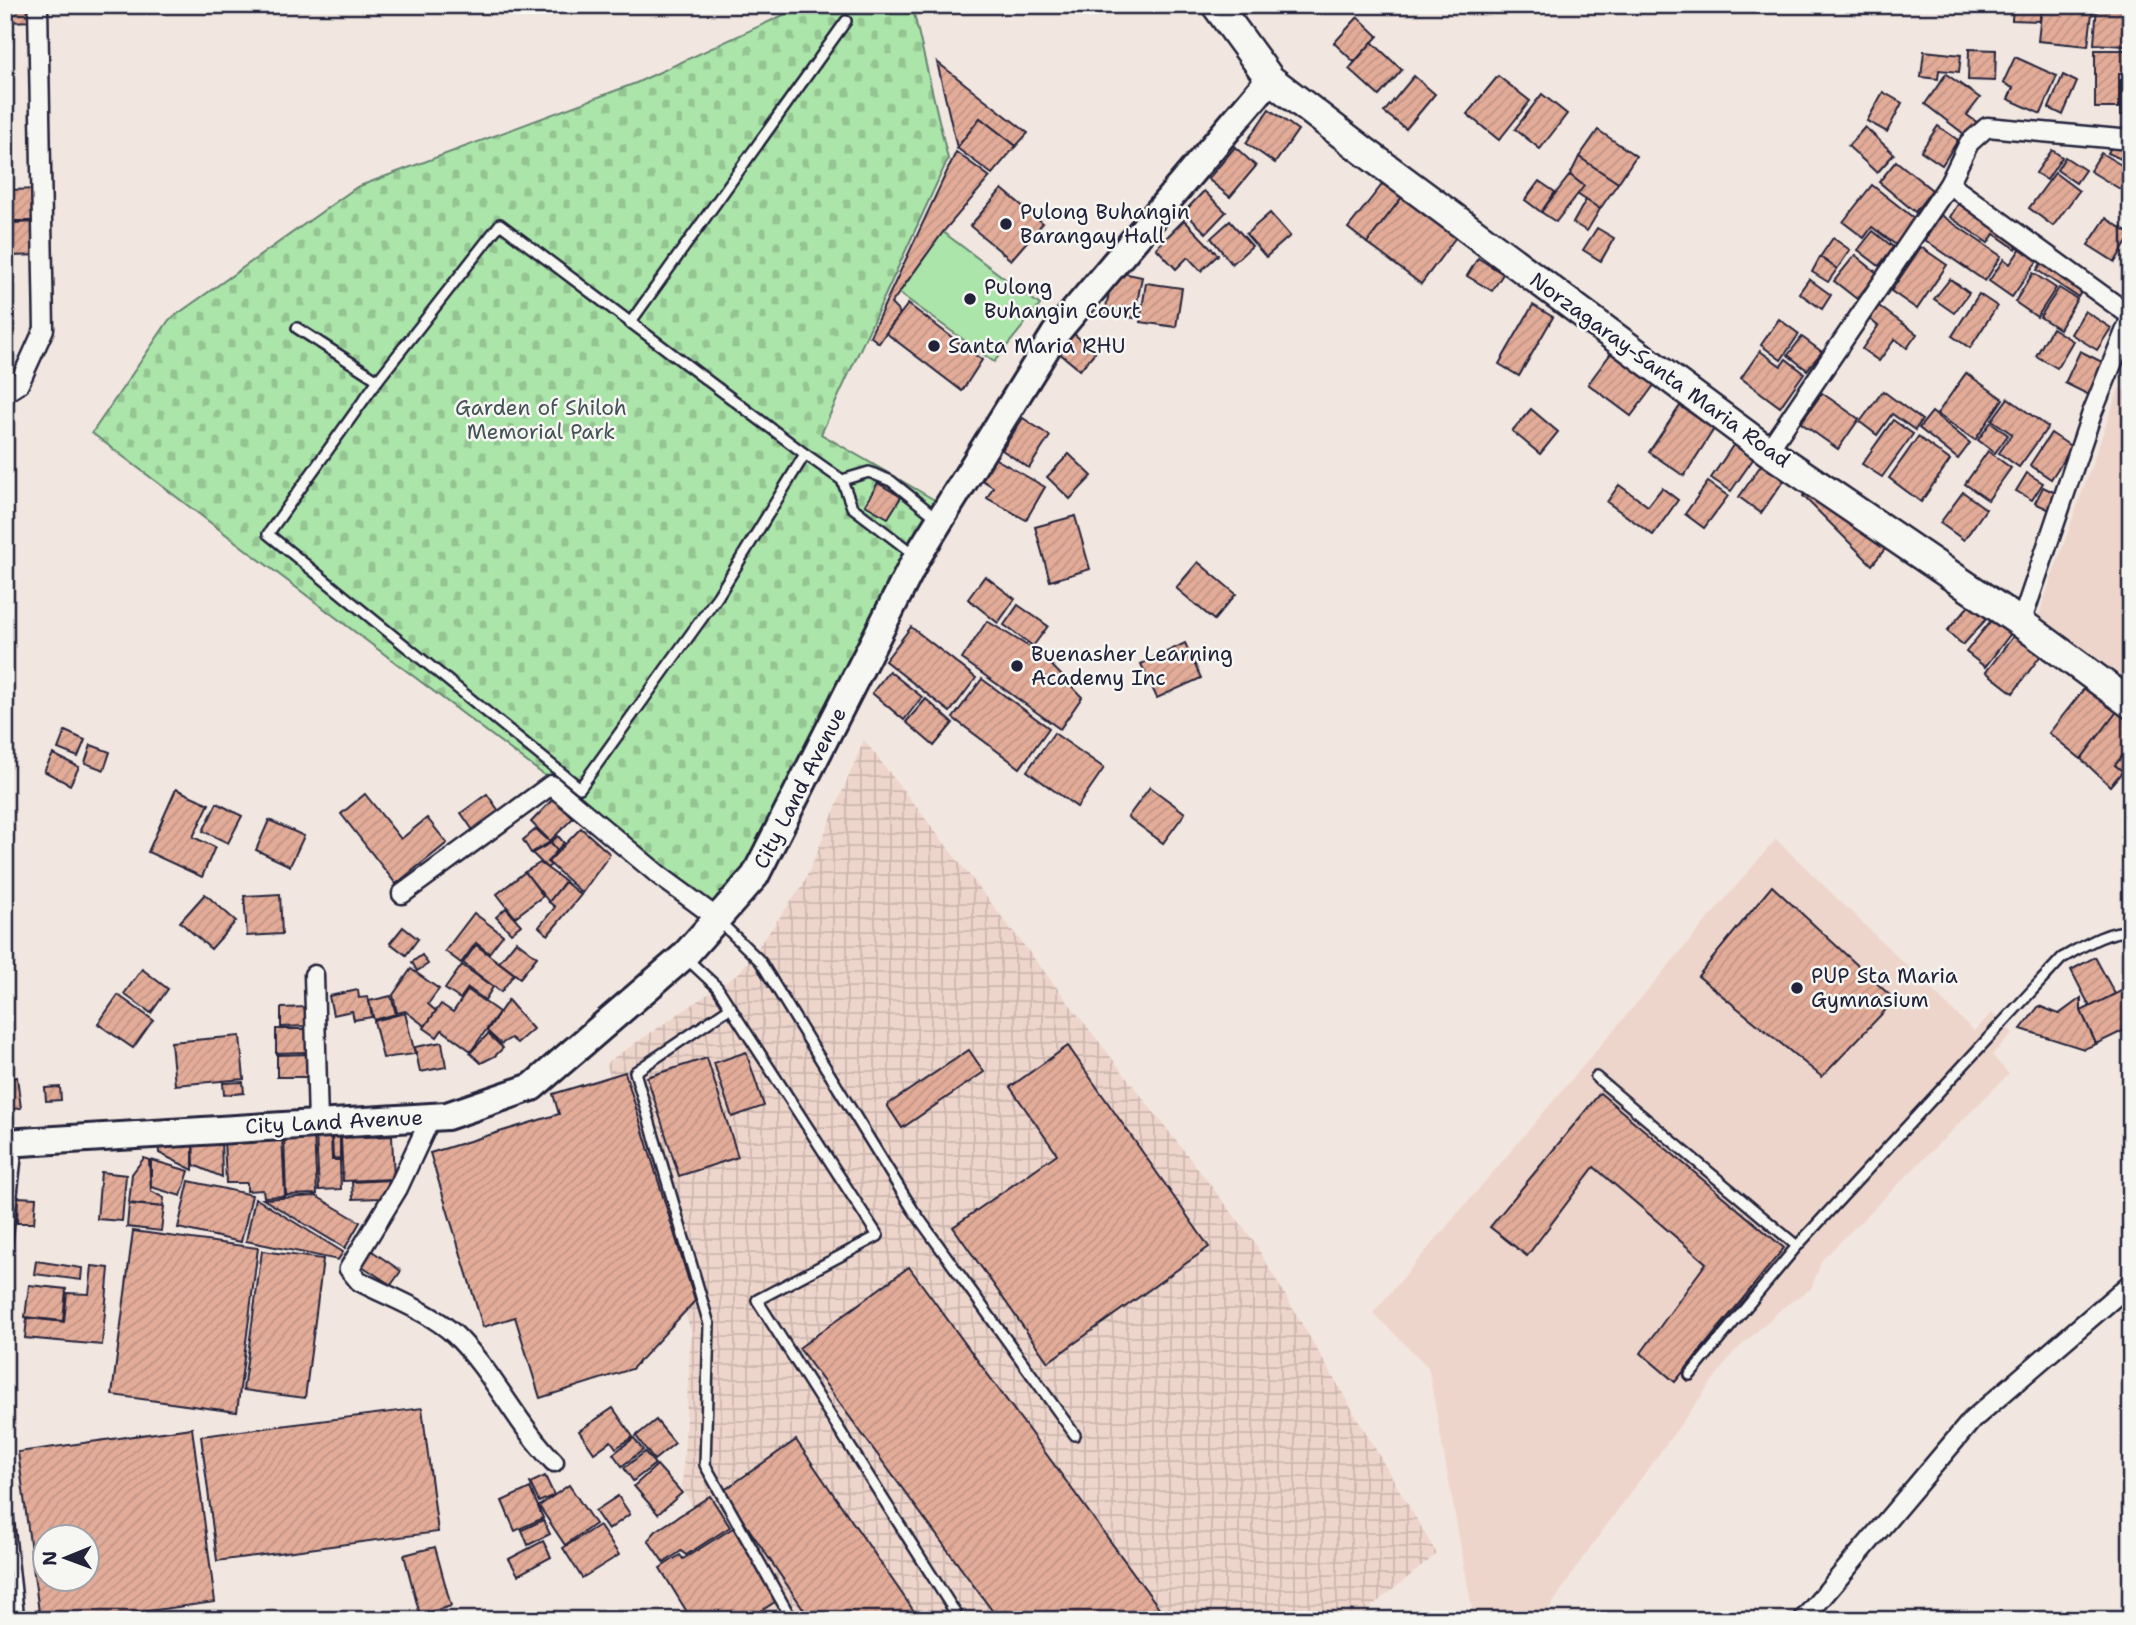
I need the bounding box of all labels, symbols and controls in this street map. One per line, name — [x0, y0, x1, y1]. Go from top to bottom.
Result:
place label: Pulong Buhangin Barangay Hall — [1020, 198, 1190, 250]
marker: Pulong Buhangin Barangay Hall — [998, 216, 1014, 232]
street label: Norzagaray-Santa Maria Road — [1524, 266, 1796, 474]
place label: Pulong Buhangin Court — [984, 273, 1141, 325]
marker: Pulong Buhangin Court — [962, 291, 978, 307]
place label: Santa Maria RHU — [948, 332, 1126, 360]
marker: Santa Maria RHU — [926, 338, 942, 354]
park label: Garden of Shiloh Memorial Park — [455, 394, 627, 446]
place label: Buenasher Learning Academy Inc — [1031, 640, 1233, 692]
marker: Buenasher Learning Academy Inc — [1009, 658, 1025, 674]
street label: City Land Avenue — [747, 702, 853, 874]
place label: PUP Sta Maria Gymnasium — [1811, 962, 1958, 1014]
marker: PUP Sta Maria Gymnasium — [1789, 980, 1805, 996]
street label: City Land Avenue — [244, 1103, 424, 1141]
north arrow — [32, 1524, 102, 1594]
text: N — [37, 1551, 62, 1566]

